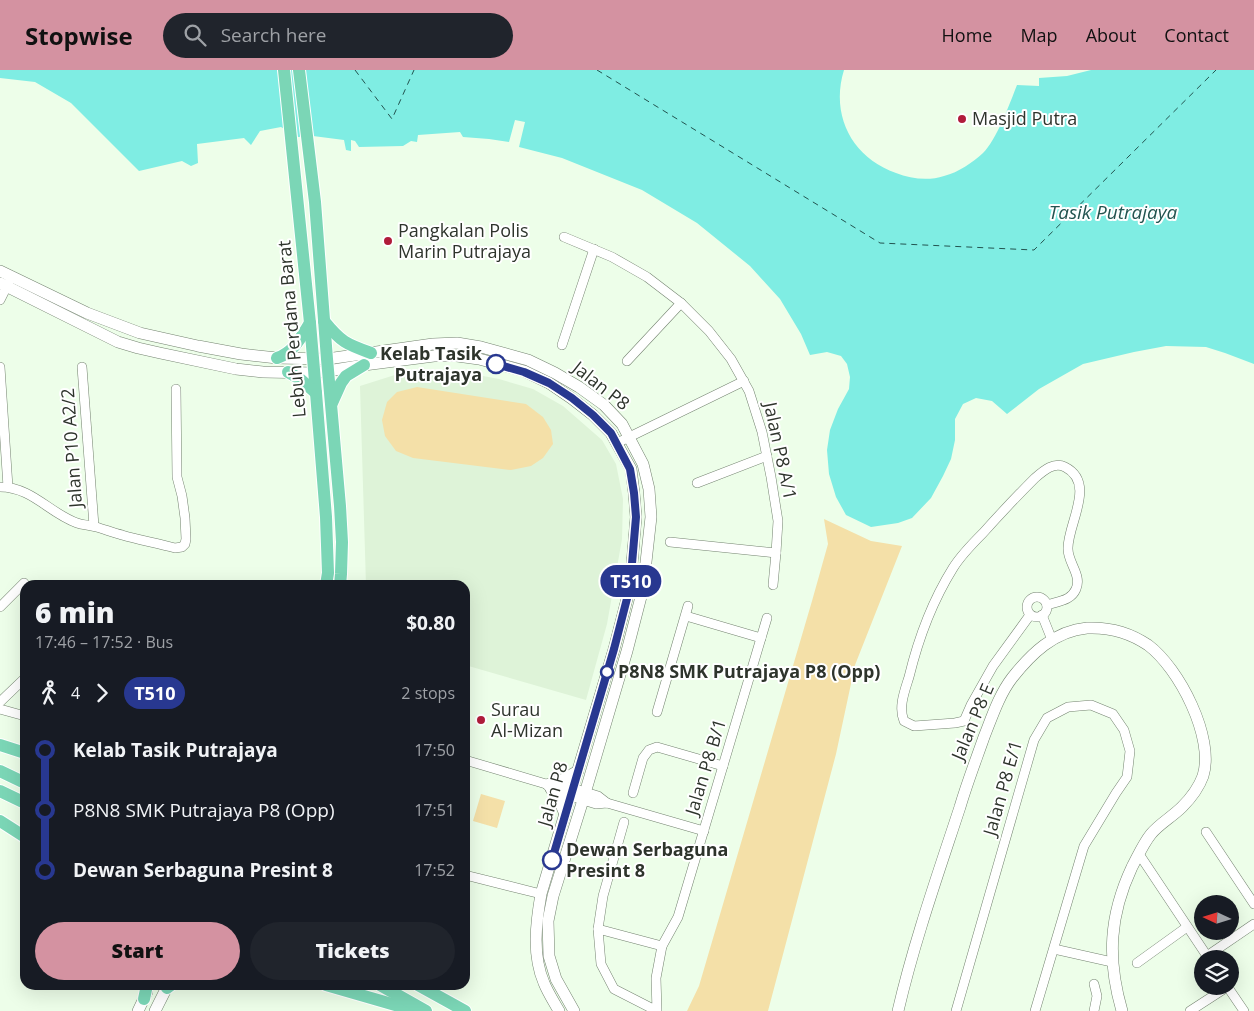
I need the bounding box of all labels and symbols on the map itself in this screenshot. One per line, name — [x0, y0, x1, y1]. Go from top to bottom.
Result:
place label: Masjid Putra — [972, 106, 1077, 130]
marker: Masjid Putra — [956, 113, 968, 125]
water label: Tasik Putrajaya — [1049, 199, 1178, 225]
place label: Pangkalan Polis Marin Putrajaya — [398, 218, 531, 263]
marker: Pangkalan Polis Marin Putrajaya — [382, 235, 394, 247]
street label: Lebuh Perdana Barat — [271, 240, 311, 419]
place label: Kelab Tasik Putrajaya — [380, 341, 483, 386]
marker: Kelab Tasik Putrajaya — [486, 354, 506, 374]
street label: Jalan P8 — [567, 354, 635, 415]
street label: Jalan P10 A2/2 — [55, 387, 87, 511]
street label: Jalan P8 A/1 — [759, 398, 803, 502]
line badge: T510 — [596, 565, 666, 597]
place label: P8N8 SMK Putrajaya P8 (Opp) — [618, 659, 880, 683]
marker: P8N8 SMK Putrajaya P8 (Opp) — [600, 665, 614, 679]
street label: Jalan P8 E — [944, 680, 999, 765]
place label: Surau Al-Mizan — [491, 697, 563, 742]
marker: Surau Al-Mizan — [475, 714, 487, 726]
street label: Jalan P8 B/1 — [678, 716, 731, 820]
street label: Jalan P8 E/1 — [976, 737, 1027, 840]
street label: Jalan P8 — [531, 759, 573, 831]
place label: Dewan Serbaguna Presint 8 — [566, 837, 728, 882]
marker: Dewan Serbaguna Presint 8 — [542, 850, 562, 870]
north arrow — [1194, 895, 1239, 940]

